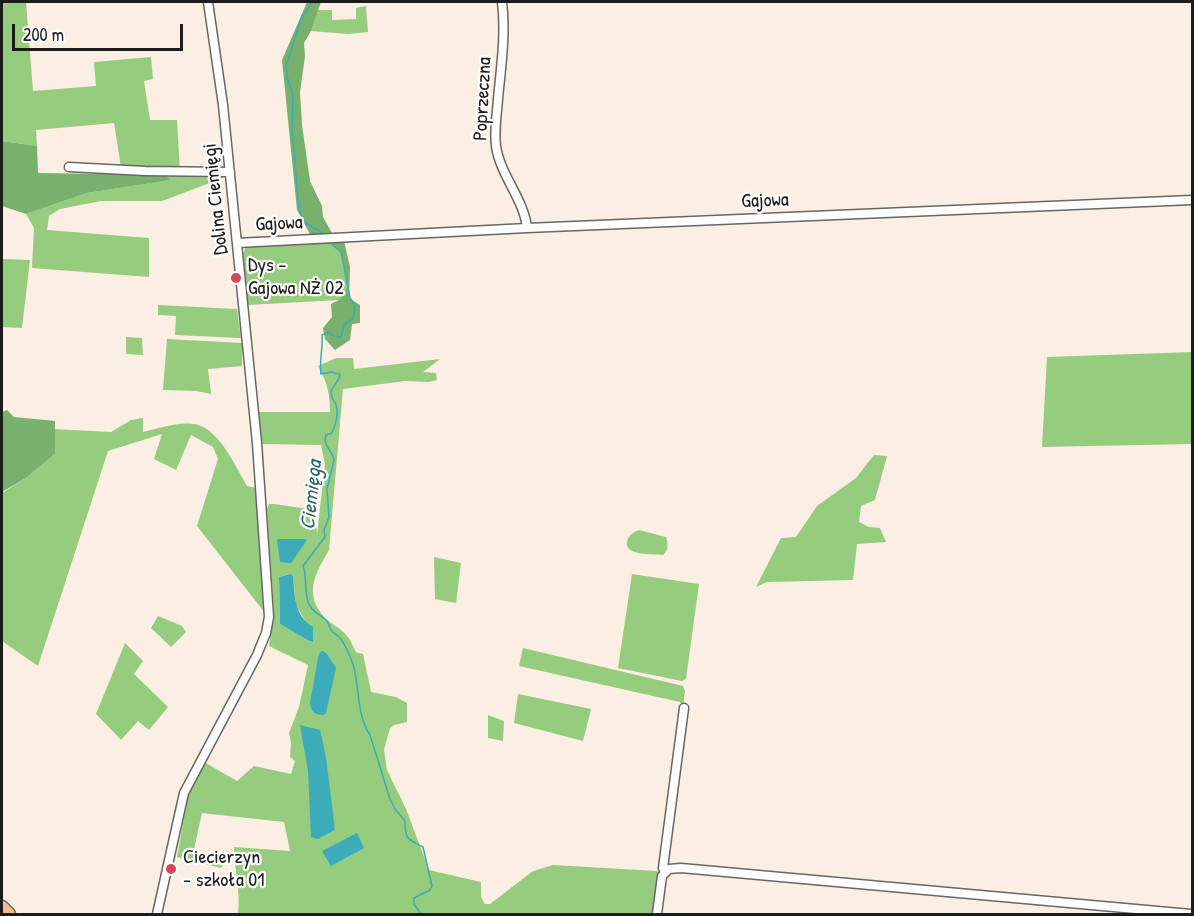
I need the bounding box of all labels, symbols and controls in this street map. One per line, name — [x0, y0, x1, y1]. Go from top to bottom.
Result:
scale bar — [15, 12, 186, 50]
text: 200 m — [23, 22, 64, 47]
street label: Poprzeczna — [469, 57, 497, 141]
street label: Dolina Ciemięgi — [198, 142, 234, 256]
street label: Gajowa — [741, 188, 789, 214]
street label: Gajowa — [255, 211, 303, 237]
place label: Dys - Gajowa NŻ 02 — [248, 254, 344, 301]
marker: Dys - Gajowa NŻ 02 — [229, 271, 243, 285]
water label: Ciemięga — [296, 459, 328, 531]
place label: Ciecierzyn - szkoła 01 — [183, 846, 265, 893]
marker: Ciecierzyn - szkoła 01 — [164, 862, 178, 876]

